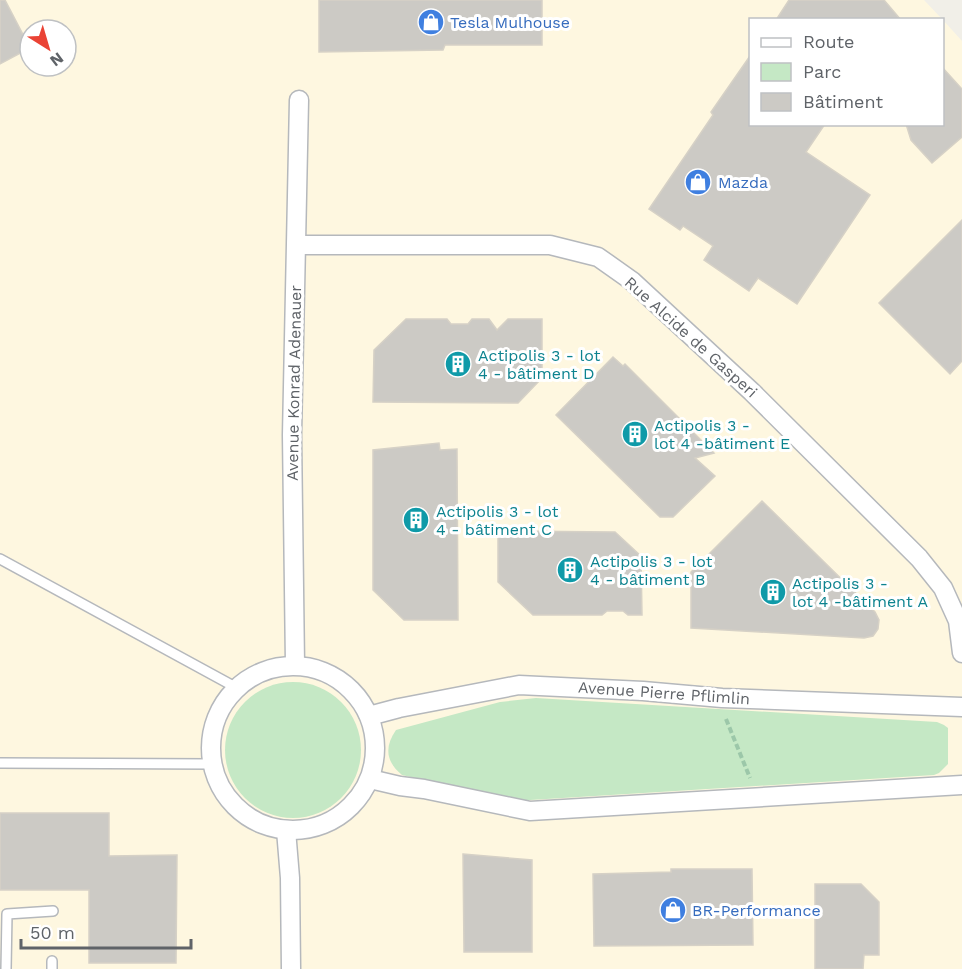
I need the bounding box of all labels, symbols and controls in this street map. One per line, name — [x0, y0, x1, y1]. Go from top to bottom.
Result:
shop icon: Tesla Mulhouse — [416, 7, 446, 37]
place label: Tesla Mulhouse — [450, 13, 570, 32]
north arrow — [18, 18, 78, 78]
legend — [749, 18, 944, 126]
text: Route — [803, 31, 855, 52]
text: N — [46, 48, 67, 71]
text: Parc — [803, 61, 841, 82]
text: Bâtiment — [803, 91, 883, 112]
shop icon: Mazda — [683, 167, 713, 197]
place label: Mazda — [718, 173, 768, 192]
street label: Rue Alcide de Gasperi — [621, 273, 761, 401]
street label: Avenue Konrad Adenauer — [283, 284, 305, 481]
place label: Actipolis 3 - lot 4 - bâtiment D — [478, 346, 601, 383]
building icon: Actipolis 3 - lot 4 - bâtiment D — [443, 349, 473, 379]
place label: Actipolis 3 - lot 4 -bâtiment E — [654, 416, 790, 453]
building icon: Actipolis 3 - lot 4 -bâtiment E — [620, 419, 650, 449]
place label: Actipolis 3 - lot 4 - bâtiment C — [436, 502, 559, 539]
building icon: Actipolis 3 - lot 4 - bâtiment C — [401, 505, 431, 535]
place label: Actipolis 3 - lot 4 - bâtiment B — [590, 552, 713, 589]
building icon: Actipolis 3 - lot 4 - bâtiment B — [555, 555, 585, 585]
place label: Actipolis 3 - lot 4 -bâtiment A — [792, 574, 928, 611]
building icon: Actipolis 3 - lot 4 -bâtiment A — [758, 577, 788, 607]
street label: Avenue Pierre Pflimlin — [577, 678, 751, 708]
shop icon: BR-Performance — [658, 895, 688, 925]
place label: BR-Performance — [692, 901, 821, 920]
scale bar — [21, 912, 190, 950]
text: 50 m — [30, 922, 75, 943]

